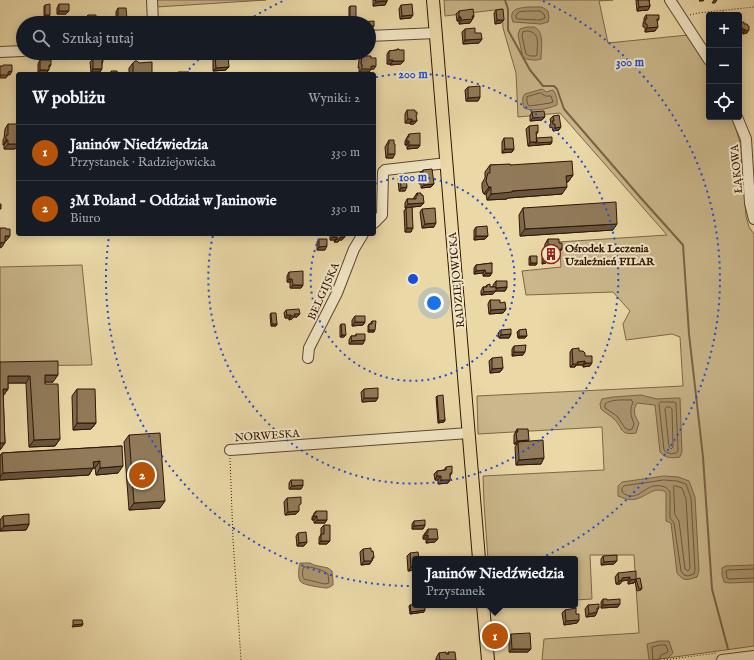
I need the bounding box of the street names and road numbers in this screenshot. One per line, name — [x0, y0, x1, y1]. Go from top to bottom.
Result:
street label: ŁĄKOWA — [728, 143, 746, 194]
street label: RADZIEJOWICKA — [446, 231, 468, 328]
street label: BELGIJSKA — [305, 260, 343, 322]
street label: NORWESKA — [234, 427, 301, 445]

